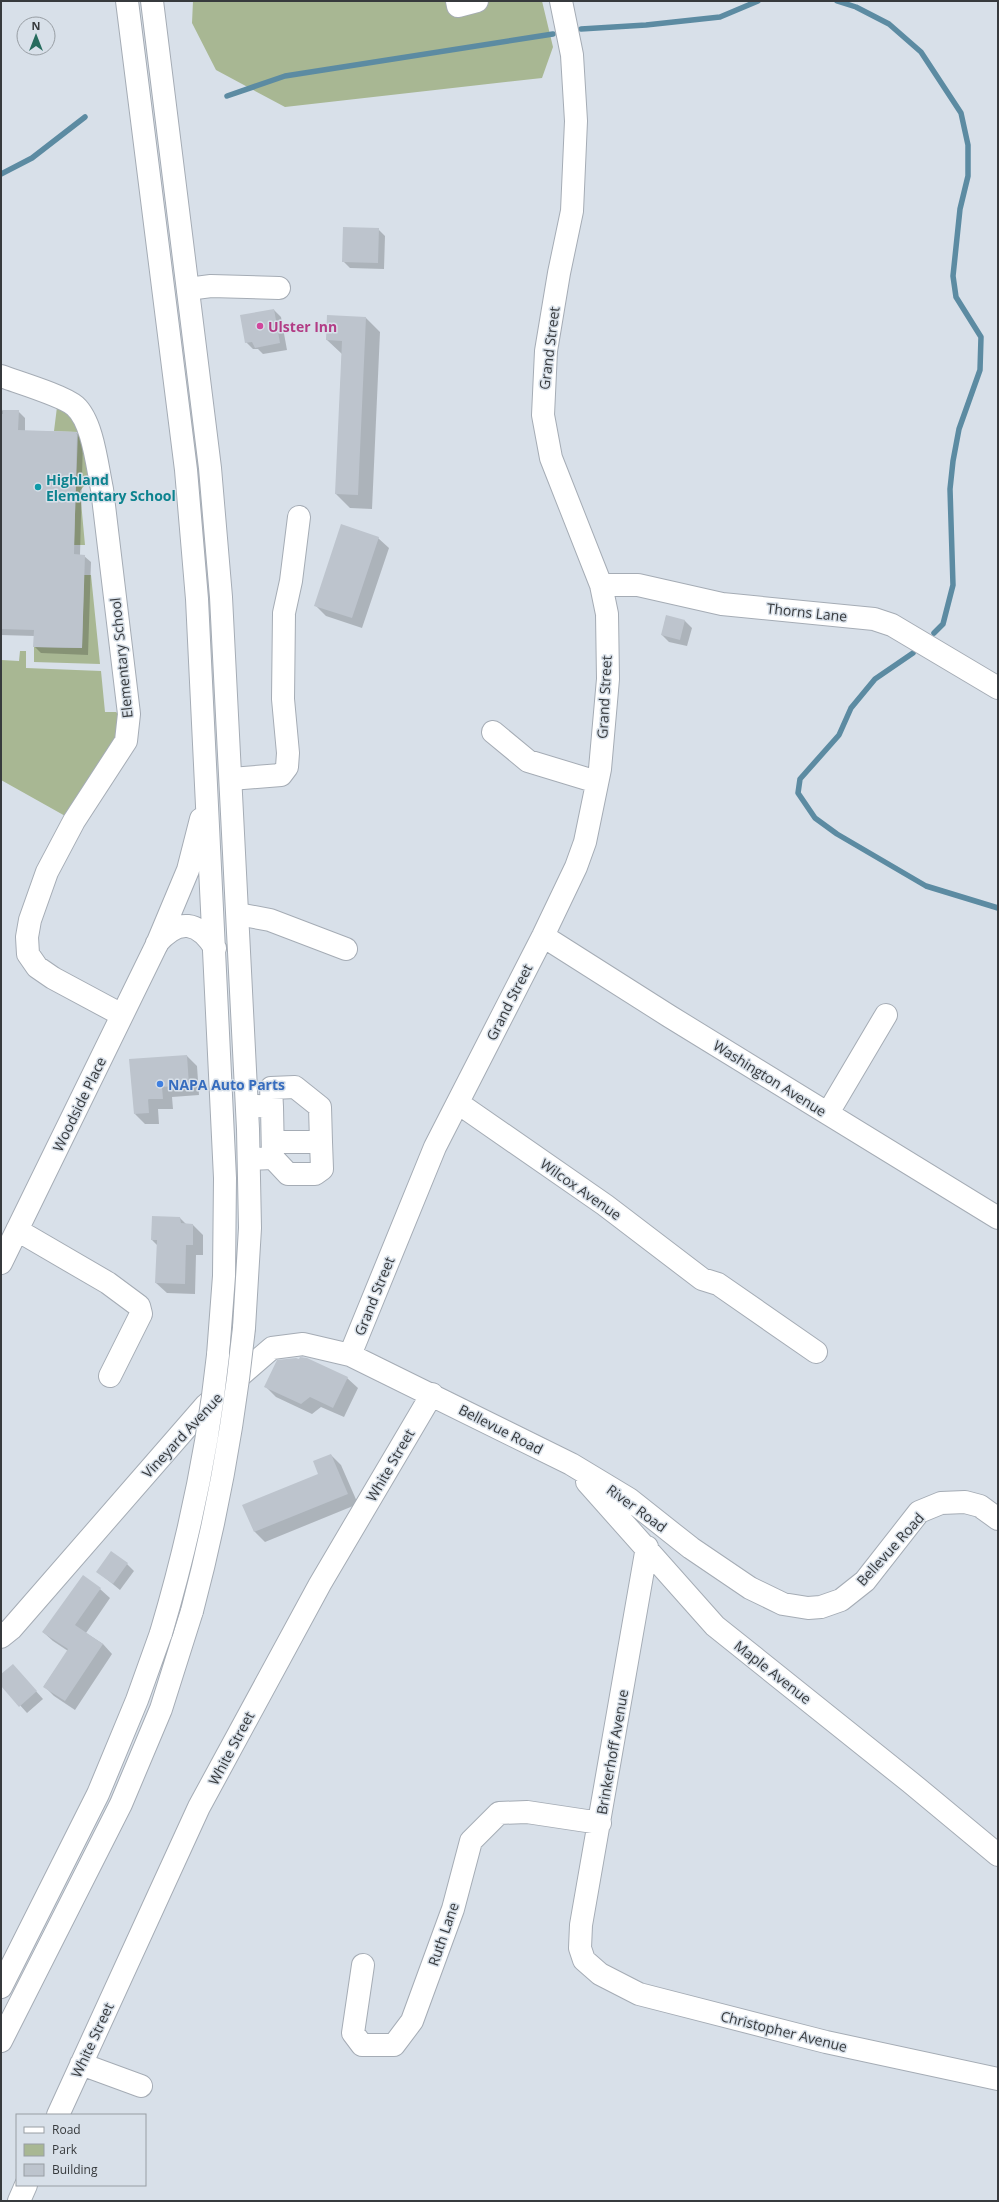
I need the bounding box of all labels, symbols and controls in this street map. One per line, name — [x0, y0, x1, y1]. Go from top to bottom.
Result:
north arrow — [16, 16, 56, 56]
text: N — [32, 18, 40, 33]
street label: Grand Street — [534, 305, 564, 391]
place label: Ulster Inn — [268, 317, 337, 336]
marker: Ulster Inn — [255, 321, 265, 331]
place label: Highland Elementary School — [46, 470, 176, 505]
marker: Highland Elementary School — [33, 482, 43, 492]
street label: Elementary School — [105, 597, 137, 719]
street label: Thorns Lane — [766, 598, 848, 626]
street label: Grand Street — [592, 655, 616, 739]
street label: Grand Street — [482, 960, 536, 1044]
street label: Washington Avenue — [710, 1035, 830, 1121]
street label: Woodside Place — [48, 1053, 110, 1154]
place label: NAPA Auto Parts — [168, 1075, 285, 1094]
marker: NAPA Auto Parts — [155, 1079, 165, 1089]
street label: Wilcox Avenue — [537, 1154, 625, 1224]
street label: Grand Street — [350, 1254, 398, 1338]
street label: Vineyard Avenue — [138, 1388, 226, 1482]
street label: Bellevue Road — [456, 1400, 546, 1458]
street label: White Street — [362, 1425, 418, 1505]
street label: River Road — [603, 1480, 671, 1536]
street label: Bellevue Road — [852, 1508, 928, 1590]
street label: Maple Avenue — [731, 1636, 815, 1708]
street label: Brinkerhoff Avenue — [592, 1688, 632, 1816]
street label: White Street — [204, 1708, 258, 1788]
street label: Ruth Lane — [423, 1900, 463, 1968]
street label: White Street — [66, 1999, 118, 2081]
street label: Christopher Avenue — [719, 2006, 849, 2056]
legend — [16, 2114, 146, 2186]
text: Road — [52, 2121, 81, 2138]
text: Park — [52, 2141, 78, 2158]
text: Building — [52, 2161, 98, 2178]

